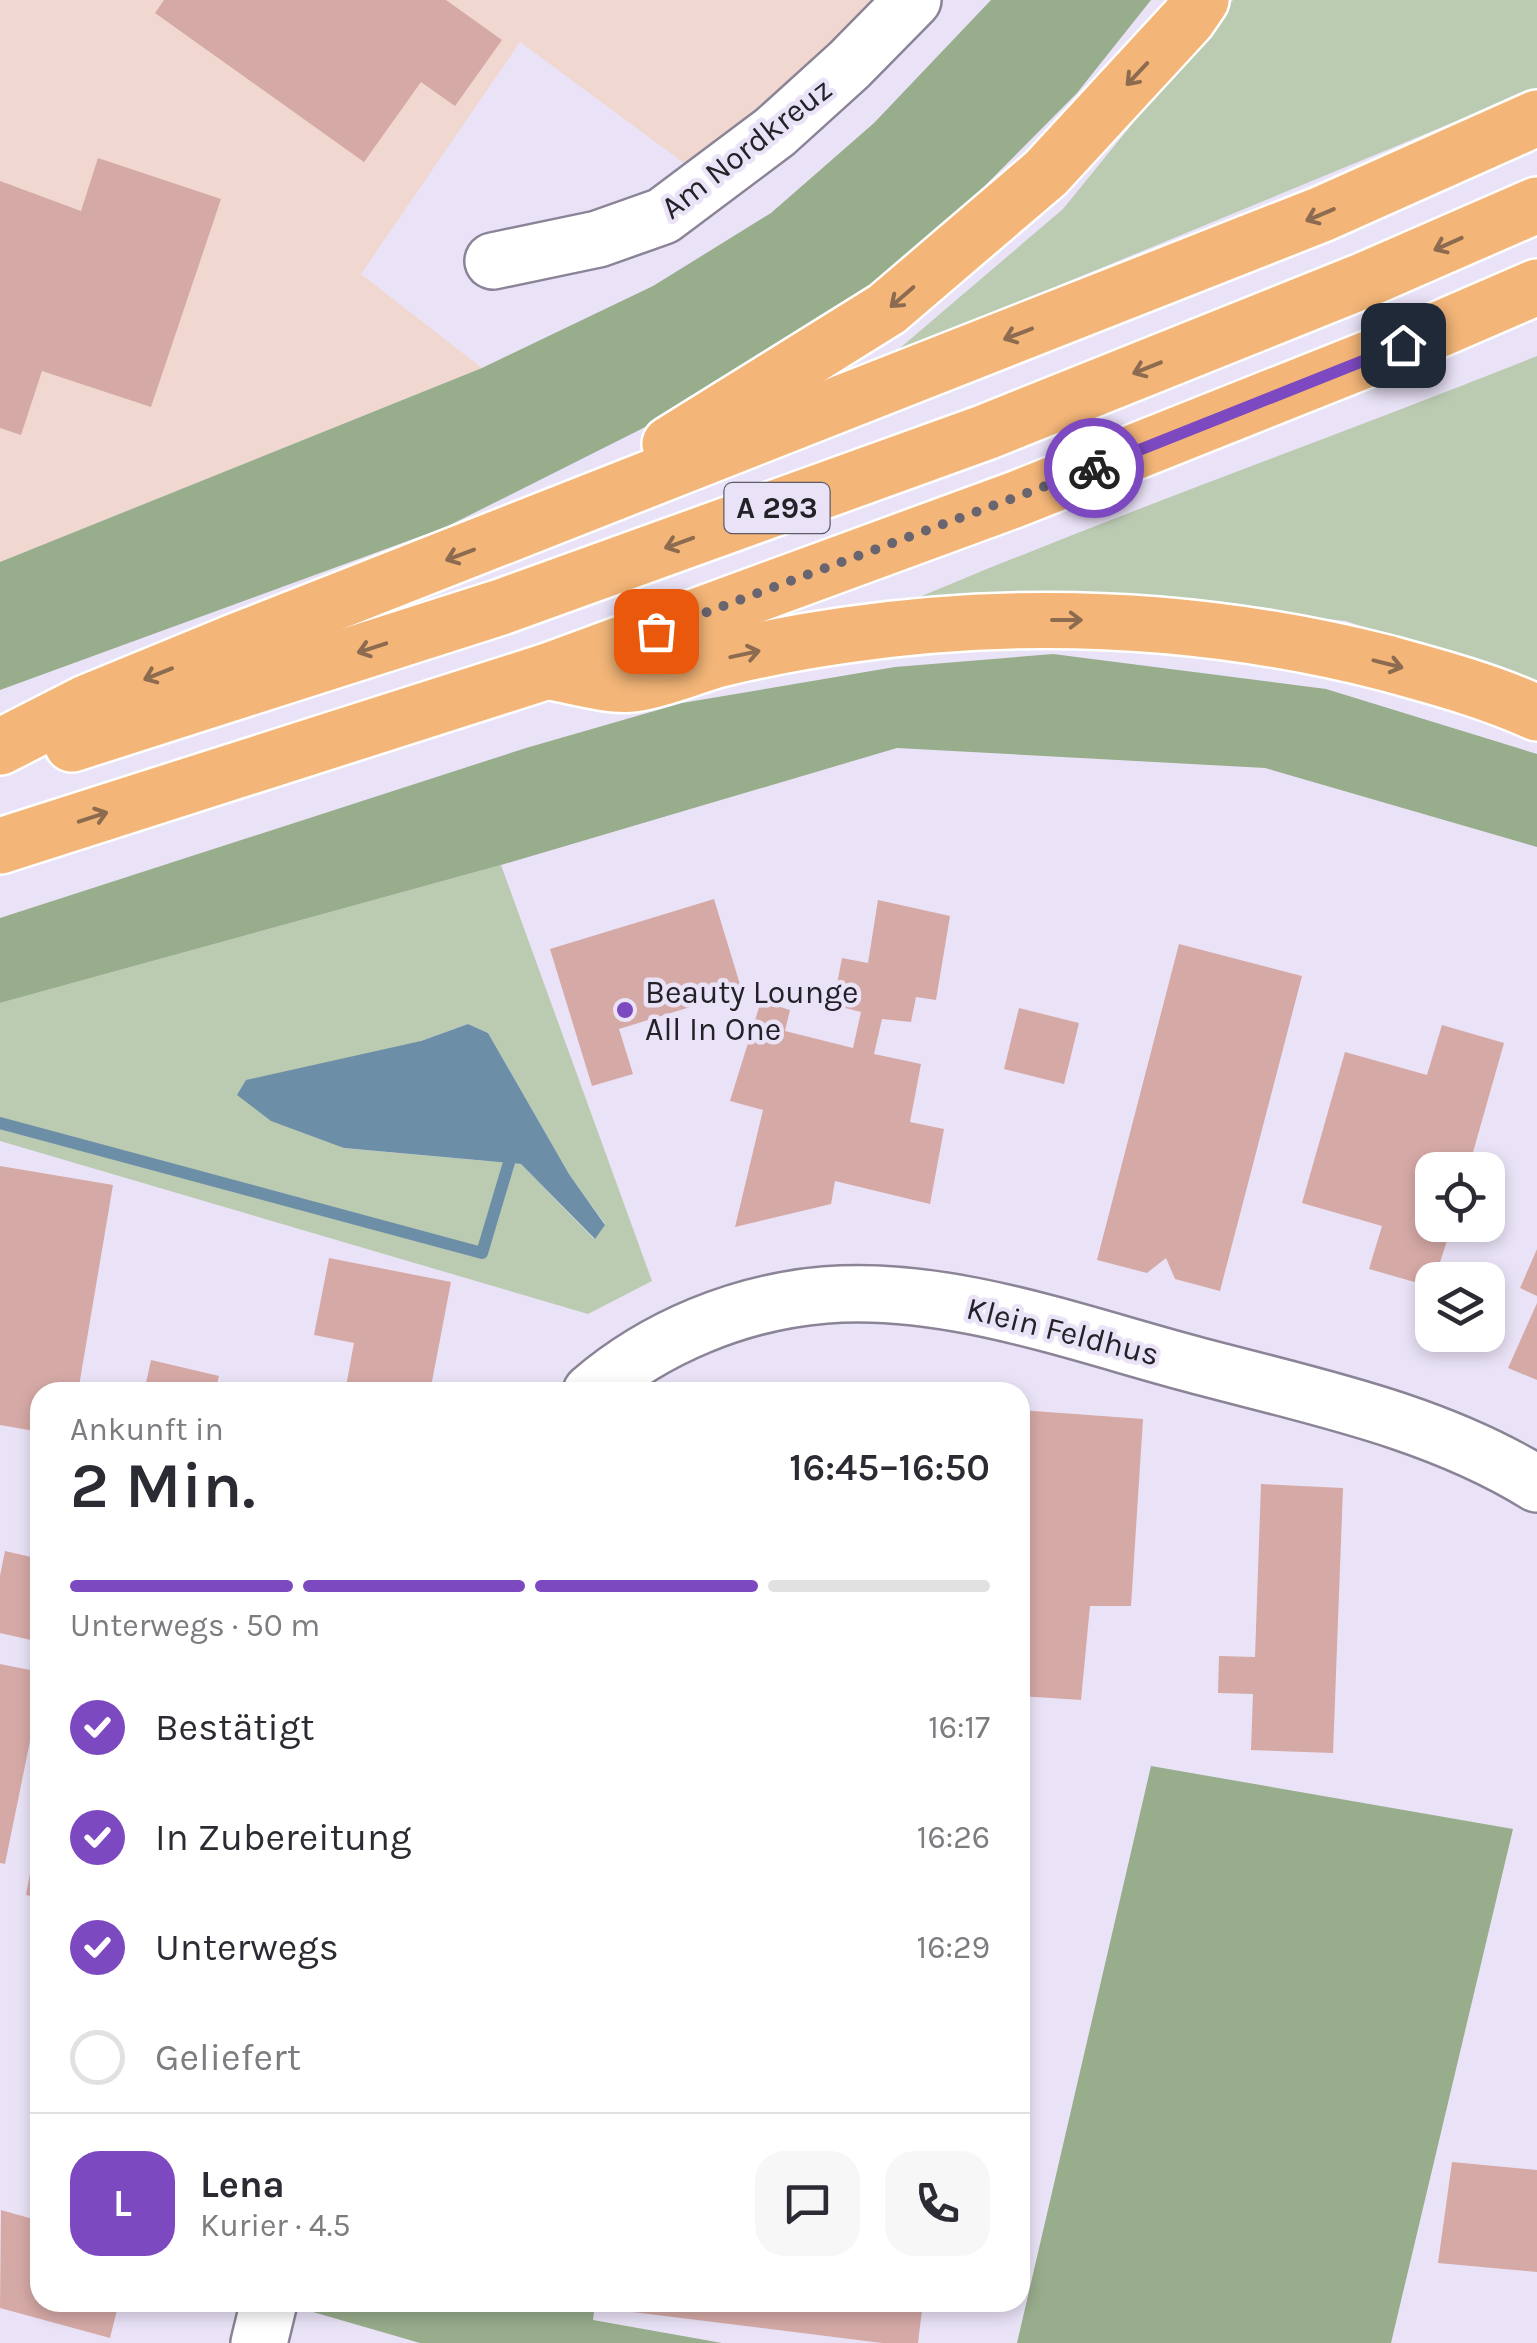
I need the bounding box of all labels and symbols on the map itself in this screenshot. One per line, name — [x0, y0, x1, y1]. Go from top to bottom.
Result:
one-way arrow — [1126, 61, 1149, 86]
street label: Am Nordkreuz — [654, 70, 839, 227]
one-way arrow — [1305, 207, 1336, 225]
one-way arrow — [1433, 236, 1464, 254]
one-way arrow — [889, 286, 915, 308]
pin — [1361, 303, 1446, 388]
one-way arrow — [1003, 327, 1033, 345]
one-way arrow — [1133, 360, 1163, 378]
courier — [1044, 418, 1144, 518]
road number: A 293 — [724, 483, 830, 533]
one-way arrow — [664, 535, 695, 553]
one-way arrow — [445, 547, 476, 565]
pin — [614, 589, 699, 674]
one-way arrow — [1050, 610, 1083, 630]
one-way arrow — [356, 641, 388, 659]
one-way arrow — [728, 644, 760, 662]
one-way arrow — [1372, 655, 1403, 674]
one-way arrow — [143, 666, 173, 684]
one-way arrow — [77, 806, 108, 824]
place label: Beauty Lounge All In One — [645, 974, 858, 1048]
marker: Beauty Lounge All In One — [614, 999, 636, 1021]
street label: Klein Feldhus — [963, 1290, 1163, 1373]

